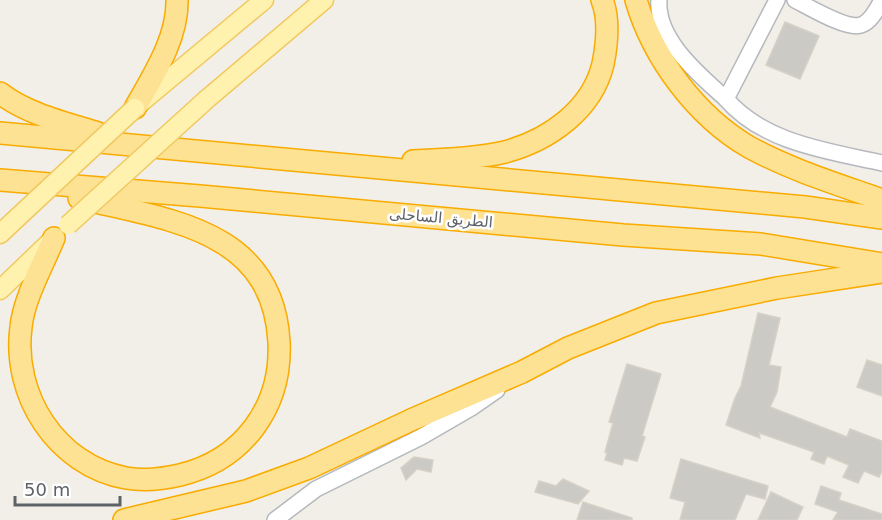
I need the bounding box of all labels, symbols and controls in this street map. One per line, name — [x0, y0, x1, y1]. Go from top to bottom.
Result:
street label: الطريق الساحلى — [388, 204, 494, 232]
scale bar — [15, 469, 120, 507]
text: 50 m — [24, 479, 70, 500]

